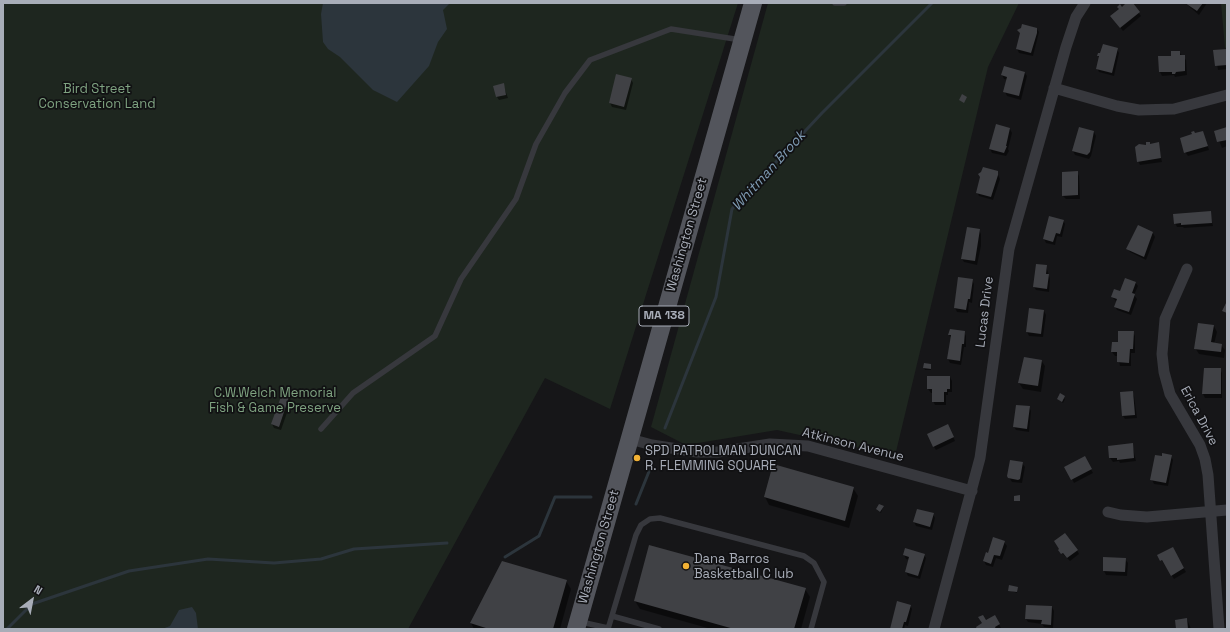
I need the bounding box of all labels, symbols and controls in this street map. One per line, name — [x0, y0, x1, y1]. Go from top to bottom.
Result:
park label: Bird Street Conservation Land — [38, 81, 156, 112]
water label: Whitman Brook — [729, 127, 809, 215]
street label: Washington Street — [663, 176, 711, 294]
street label: Lucas Drive — [973, 276, 997, 348]
road number: MA 138 — [639, 306, 689, 326]
street label: Erica Drive — [1177, 384, 1221, 448]
park label: C.W.Welch Memorial Fish & Game Preserve — [209, 385, 341, 416]
street label: Atkinson Avenue — [801, 425, 905, 465]
place label: SPD PATROLMAN DUNCAN R. FLEMMING SQUARE — [645, 443, 801, 474]
marker: SPD PATROLMAN DUNCAN R. FLEMMING SQUARE — [632, 453, 642, 463]
street label: Washington Street — [575, 488, 623, 606]
place label: Dana Barros Basketball C lub — [694, 551, 794, 582]
marker: Dana Barros Basketball C lub — [681, 561, 691, 571]
north arrow — [12, 580, 52, 620]
text: N — [32, 582, 45, 598]

